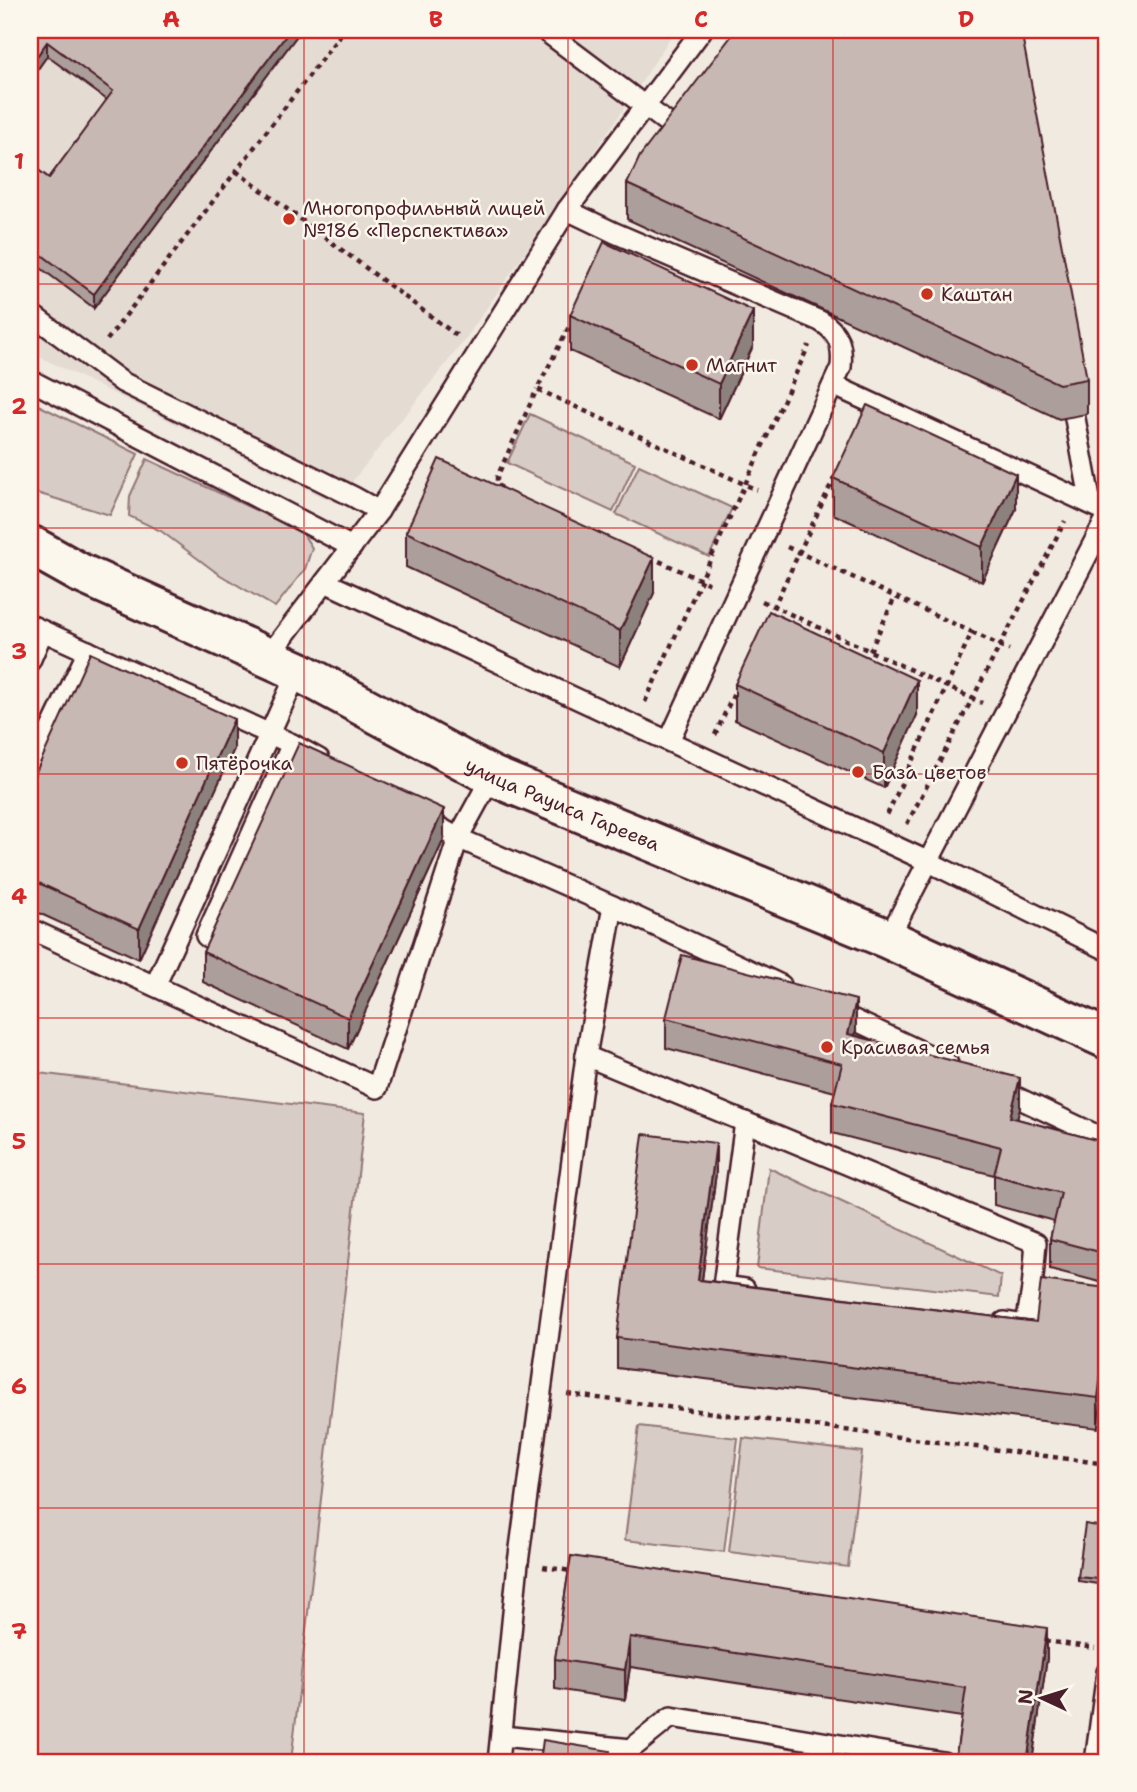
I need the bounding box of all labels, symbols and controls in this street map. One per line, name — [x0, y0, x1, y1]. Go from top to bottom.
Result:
text: A — [162, 4, 180, 34]
text: B — [429, 4, 443, 34]
text: C — [694, 4, 708, 34]
text: D — [958, 4, 974, 34]
text: 1 — [14, 146, 24, 176]
place label: Многопрофильный лицей №186 «Перспектива» — [303, 196, 545, 243]
marker: Многопрофильный лицей №186 «Перспектива» — [281, 211, 297, 227]
place label: Каштан — [941, 282, 1013, 307]
marker: Каштан — [919, 286, 935, 302]
place label: Магнит — [706, 353, 777, 378]
marker: Магнит — [684, 357, 700, 373]
text: 2 — [11, 391, 27, 421]
text: 3 — [11, 636, 27, 666]
place label: Пятёрочка — [196, 751, 292, 776]
street label: улица Рауиса Гареева — [461, 752, 664, 856]
marker: Пятёрочка — [174, 755, 190, 771]
place label: База цветов — [872, 760, 987, 785]
marker: База цветов — [850, 764, 866, 780]
text: 4 — [11, 881, 27, 911]
place label: Красивая семья — [841, 1035, 990, 1060]
marker: Красивая семья — [819, 1039, 835, 1055]
text: 5 — [12, 1126, 26, 1156]
text: 6 — [11, 1371, 27, 1401]
text: 7 — [11, 1616, 27, 1646]
north arrow — [1007, 1662, 1078, 1732]
text: N — [1013, 1688, 1039, 1705]

